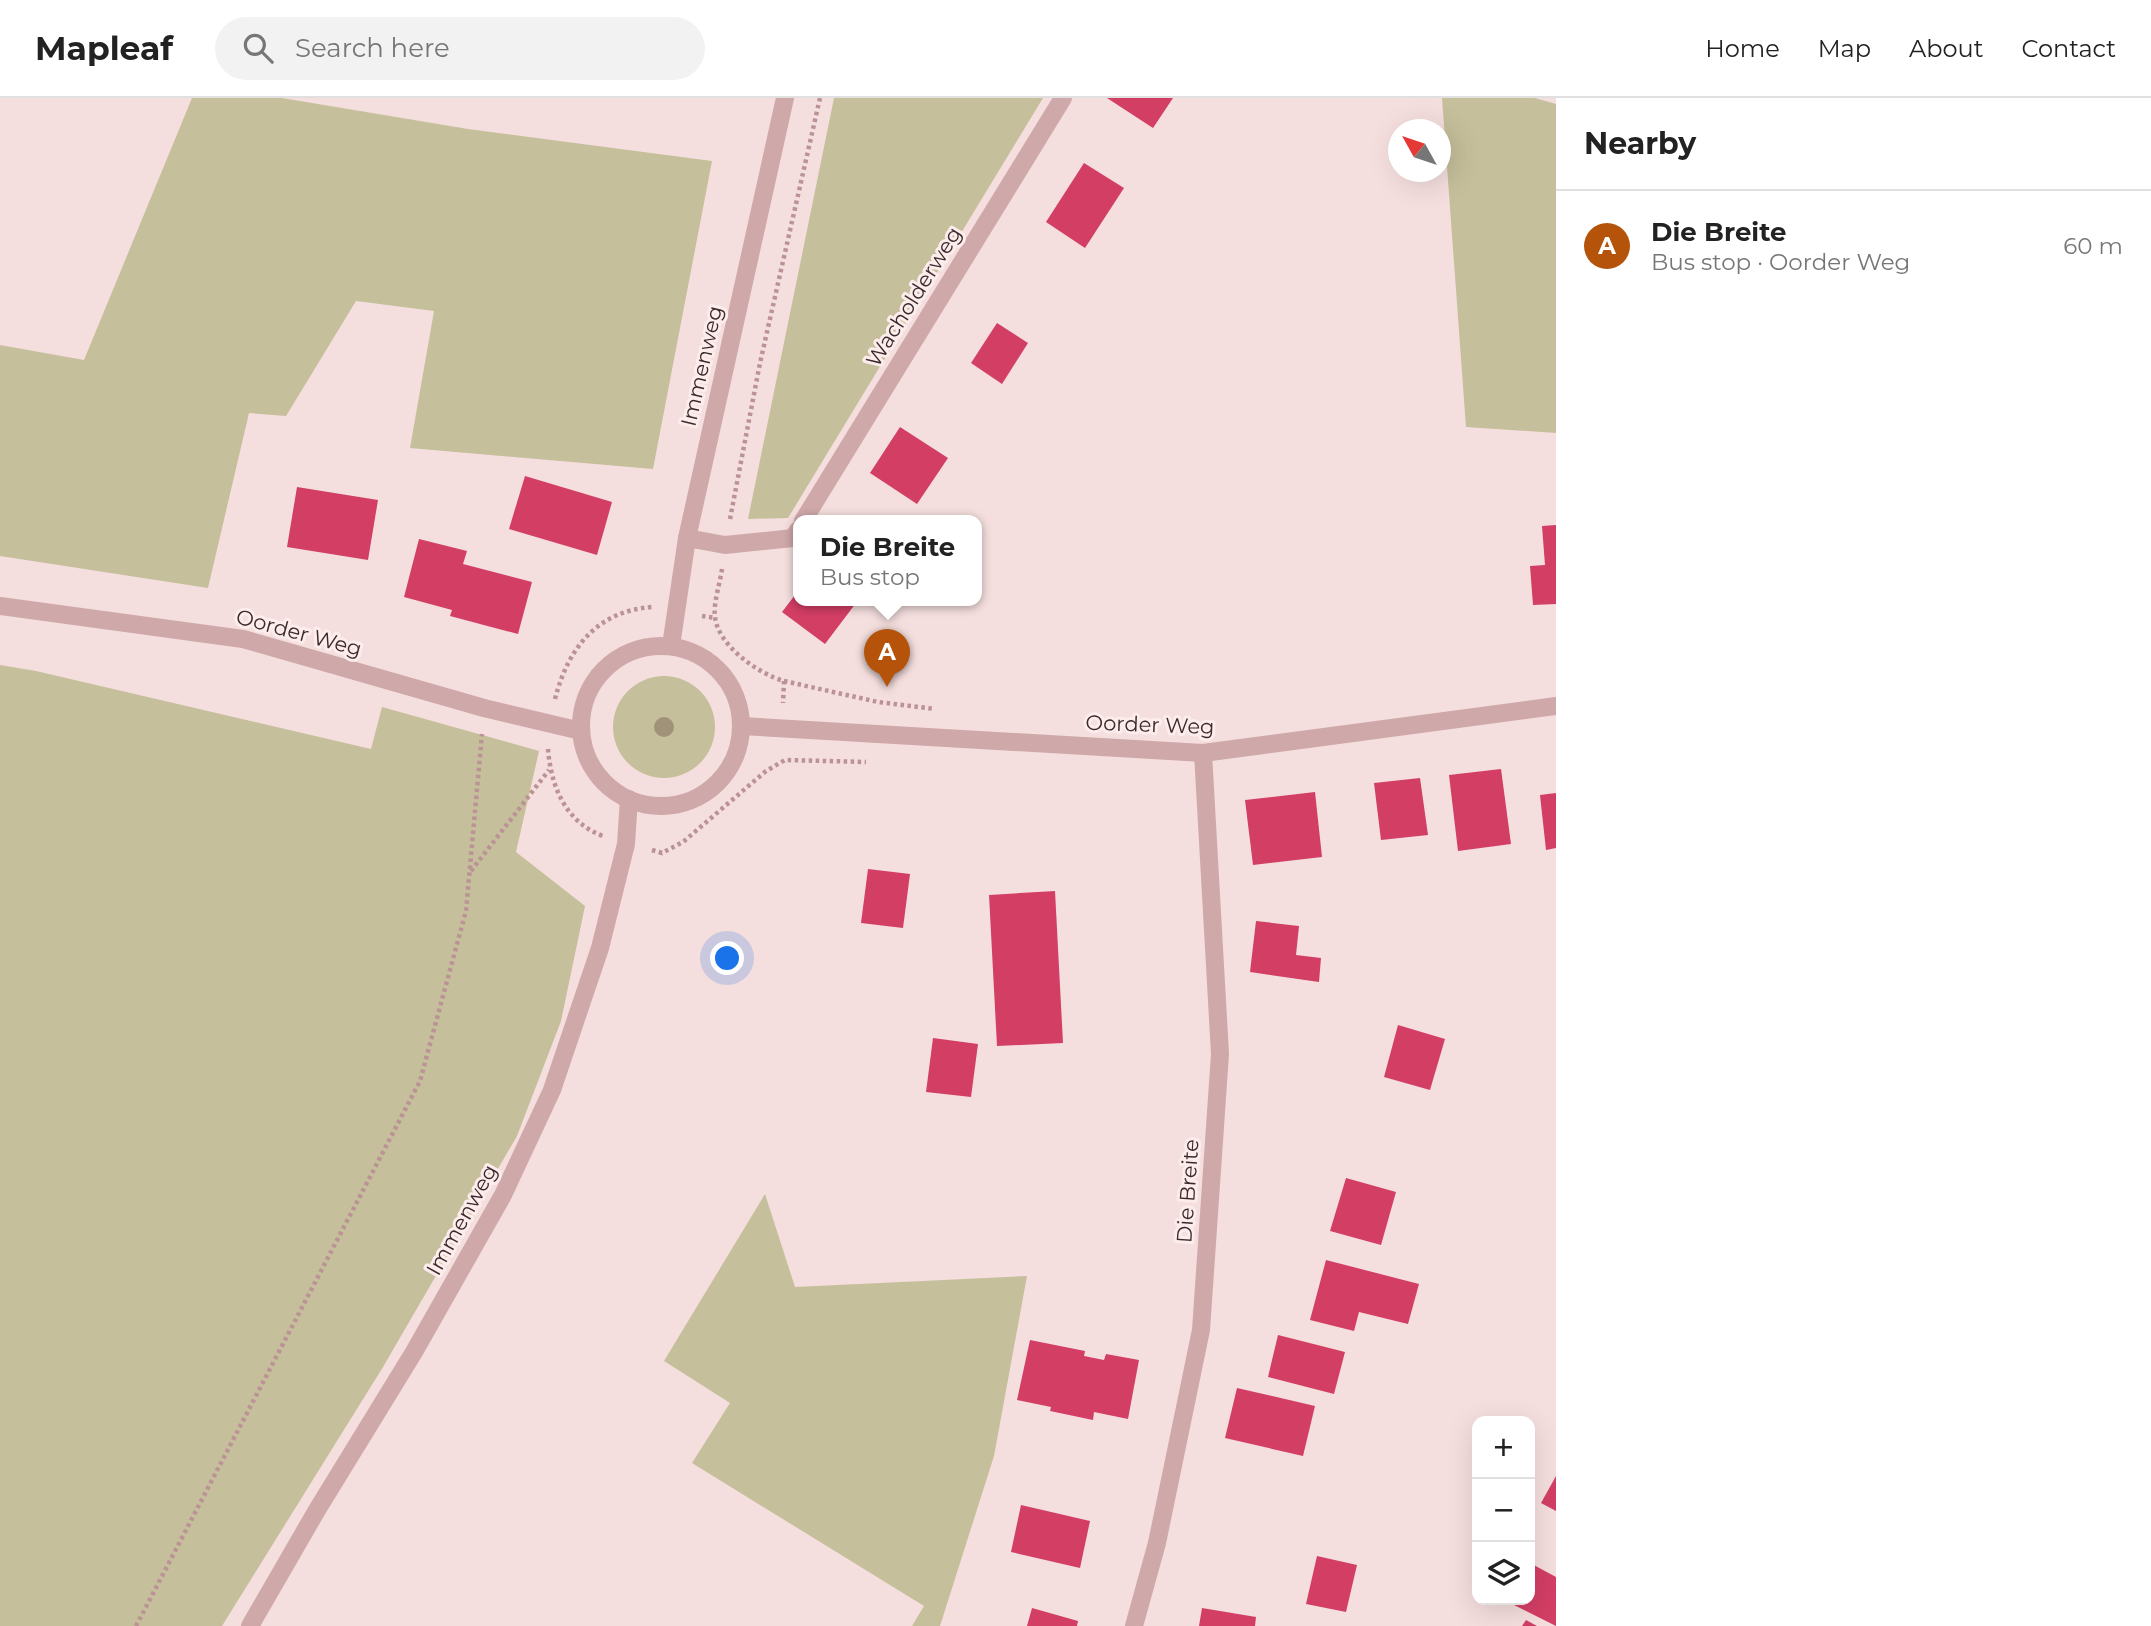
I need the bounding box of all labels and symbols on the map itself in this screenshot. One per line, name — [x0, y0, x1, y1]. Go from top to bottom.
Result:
north arrow — [1388, 119, 1451, 182]
street label: Wacholderweg — [861, 222, 967, 371]
street label: Immenweg — [676, 303, 728, 429]
street label: Oorder Weg — [234, 604, 365, 661]
pin: A — [864, 629, 910, 687]
street label: Oorder Weg — [1085, 710, 1215, 739]
your location — [710, 941, 744, 975]
street label: Die Breite — [1171, 1138, 1204, 1244]
street label: Immenweg — [421, 1160, 502, 1280]

